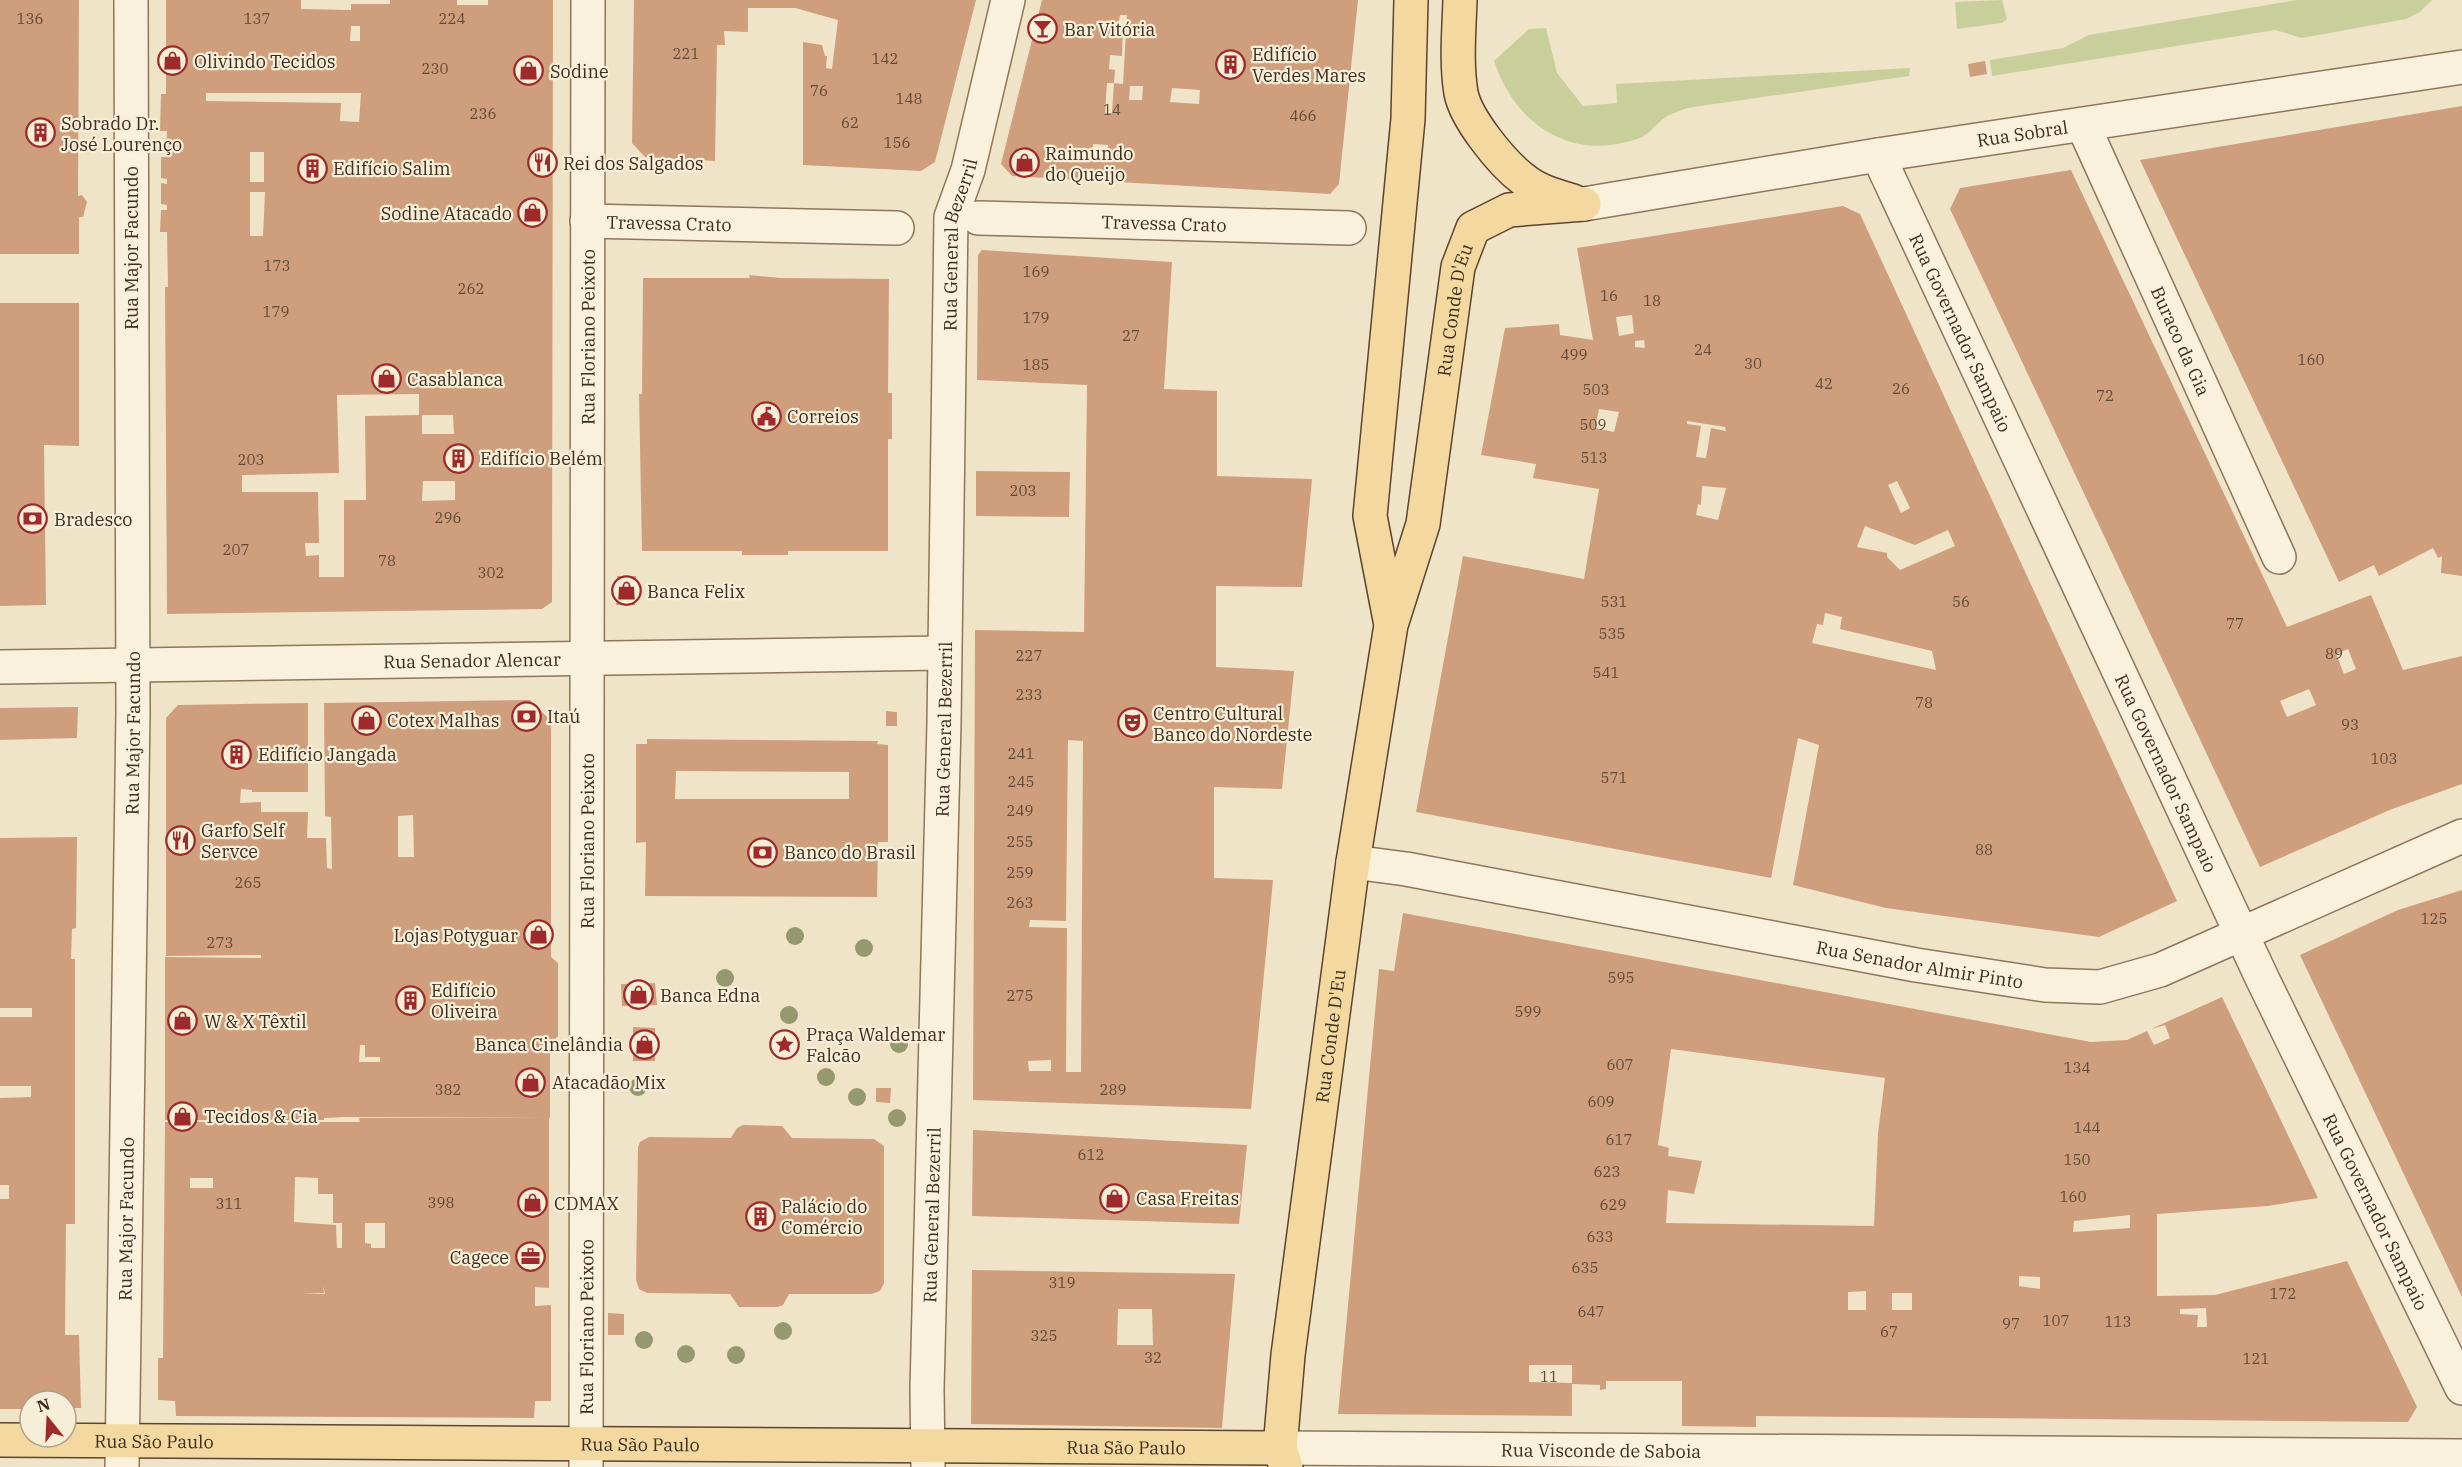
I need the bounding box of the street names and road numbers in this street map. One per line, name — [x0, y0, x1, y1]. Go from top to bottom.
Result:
street label: Rua Sobral — [1975, 115, 2069, 151]
street label: Rua General Bezerril — [938, 156, 982, 331]
street label: Rua Major Facundo — [120, 166, 143, 330]
street label: Travessa Crato — [606, 210, 732, 236]
street label: Travessa Crato — [1101, 210, 1227, 236]
street label: Rua Governador Sampaio — [1905, 230, 2017, 435]
street label: Rua Conde D'Eu — [1432, 240, 1478, 378]
street label: Rua Floriano Peixoto — [576, 249, 599, 425]
street label: Buraco da Gia — [2146, 282, 2216, 399]
street label: Rua General Bezerril — [930, 641, 957, 817]
street label: Rua Senador Alencar — [383, 647, 561, 673]
street label: Rua Major Facundo — [120, 651, 145, 815]
street label: Rua Governador Sampaio — [2110, 670, 2223, 876]
street label: Rua Floriano Peixoto — [575, 753, 598, 929]
street label: Rua Senador Almir Pinto — [1814, 935, 2025, 993]
street label: Rua Conde D'Eu — [1310, 968, 1350, 1104]
street label: Rua Governador Sampaio — [2318, 1109, 2434, 1314]
street label: Rua General Bezerril — [918, 1127, 945, 1303]
street label: Rua Major Facundo — [113, 1137, 138, 1301]
street label: Rua Floriano Peixoto — [575, 1239, 598, 1415]
street label: Rua São Paulo — [94, 1429, 214, 1453]
street label: Rua São Paulo — [580, 1432, 700, 1456]
street label: Rua São Paulo — [1066, 1435, 1186, 1459]
street label: Rua Visconde de Saboia — [1501, 1438, 1701, 1462]

